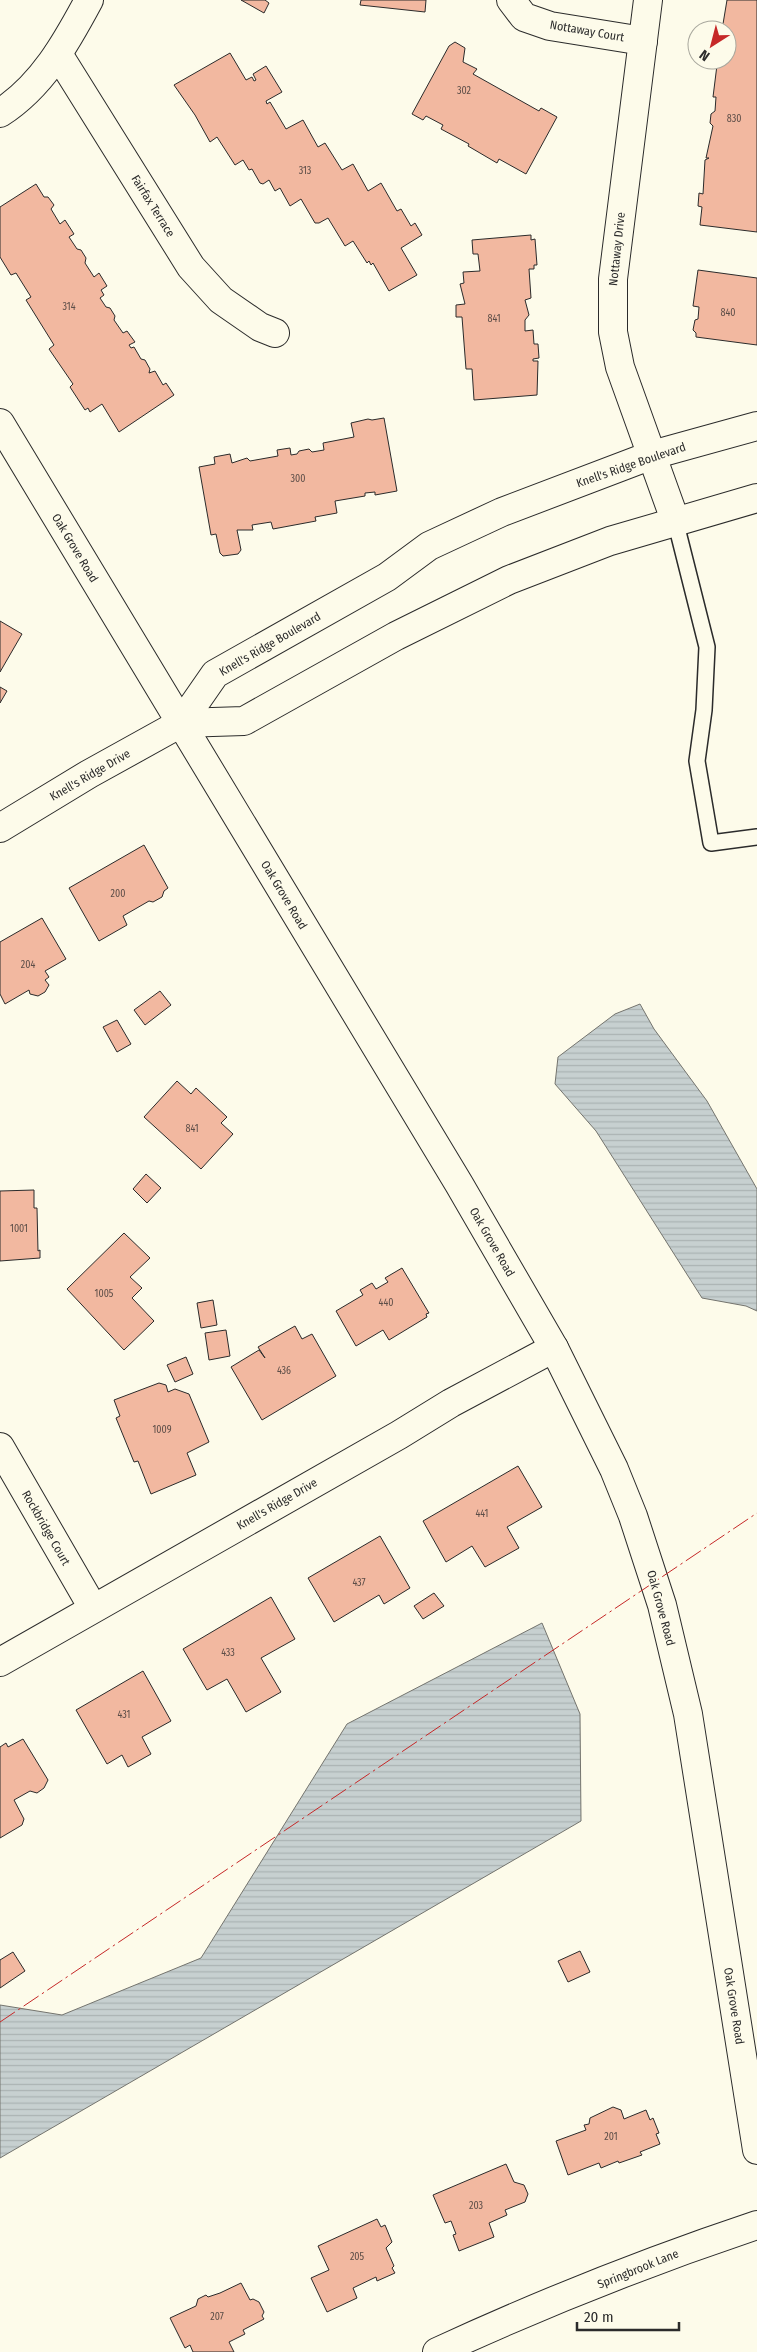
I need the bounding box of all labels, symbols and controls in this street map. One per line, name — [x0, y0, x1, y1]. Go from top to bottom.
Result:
street label: Nottaway Court — [549, 18, 625, 44]
north arrow — [687, 20, 737, 70]
text: N — [696, 46, 713, 64]
house number: 302 — [457, 85, 472, 97]
house number: 830 — [727, 113, 741, 125]
house number: 313 — [299, 165, 312, 177]
street label: Fairfax Terrace — [128, 172, 178, 240]
street label: Nottaway Drive — [606, 211, 628, 287]
house number: 314 — [62, 301, 76, 313]
house number: 840 — [720, 307, 736, 319]
house number: 841 — [487, 313, 501, 325]
street label: Knell's Ridge Boulevard — [575, 440, 687, 490]
house number: 300 — [291, 473, 305, 485]
street label: Oak Grove Road — [49, 511, 101, 585]
street label: Knell's Ridge Boulevard — [217, 609, 323, 679]
street label: Knell's Ridge Drive — [47, 746, 133, 804]
street label: Oak Grove Road — [258, 858, 310, 932]
house number: 200 — [111, 888, 125, 900]
house number: 204 — [21, 959, 35, 971]
house number: 841 — [185, 1123, 199, 1135]
street label: Oak Grove Road — [467, 1205, 517, 1279]
house number: 1001 — [10, 1223, 28, 1235]
house number: 1005 — [95, 1288, 114, 1300]
house number: 440 — [379, 1297, 393, 1309]
house number: 436 — [277, 1365, 291, 1377]
house number: 1009 — [152, 1424, 172, 1436]
street label: Knell's Ridge Drive — [234, 1475, 320, 1533]
street label: Rockbridge Court — [19, 1488, 73, 1568]
house number: 441 — [475, 1508, 489, 1520]
street label: Oak Grove Road — [644, 1569, 678, 1647]
house number: 437 — [352, 1577, 366, 1589]
house number: 433 — [221, 1647, 235, 1659]
house number: 431 — [118, 1709, 130, 1721]
street label: Oak Grove Road — [721, 1967, 747, 2045]
house number: 201 — [604, 2131, 618, 2143]
house number: 203 — [469, 2200, 484, 2212]
street label: Springbrook Lane — [595, 2246, 681, 2292]
house number: 205 — [350, 2251, 365, 2263]
scale bar — [577, 2300, 680, 2332]
text: 20 m — [584, 2308, 614, 2326]
house number: 207 — [210, 2311, 224, 2323]

